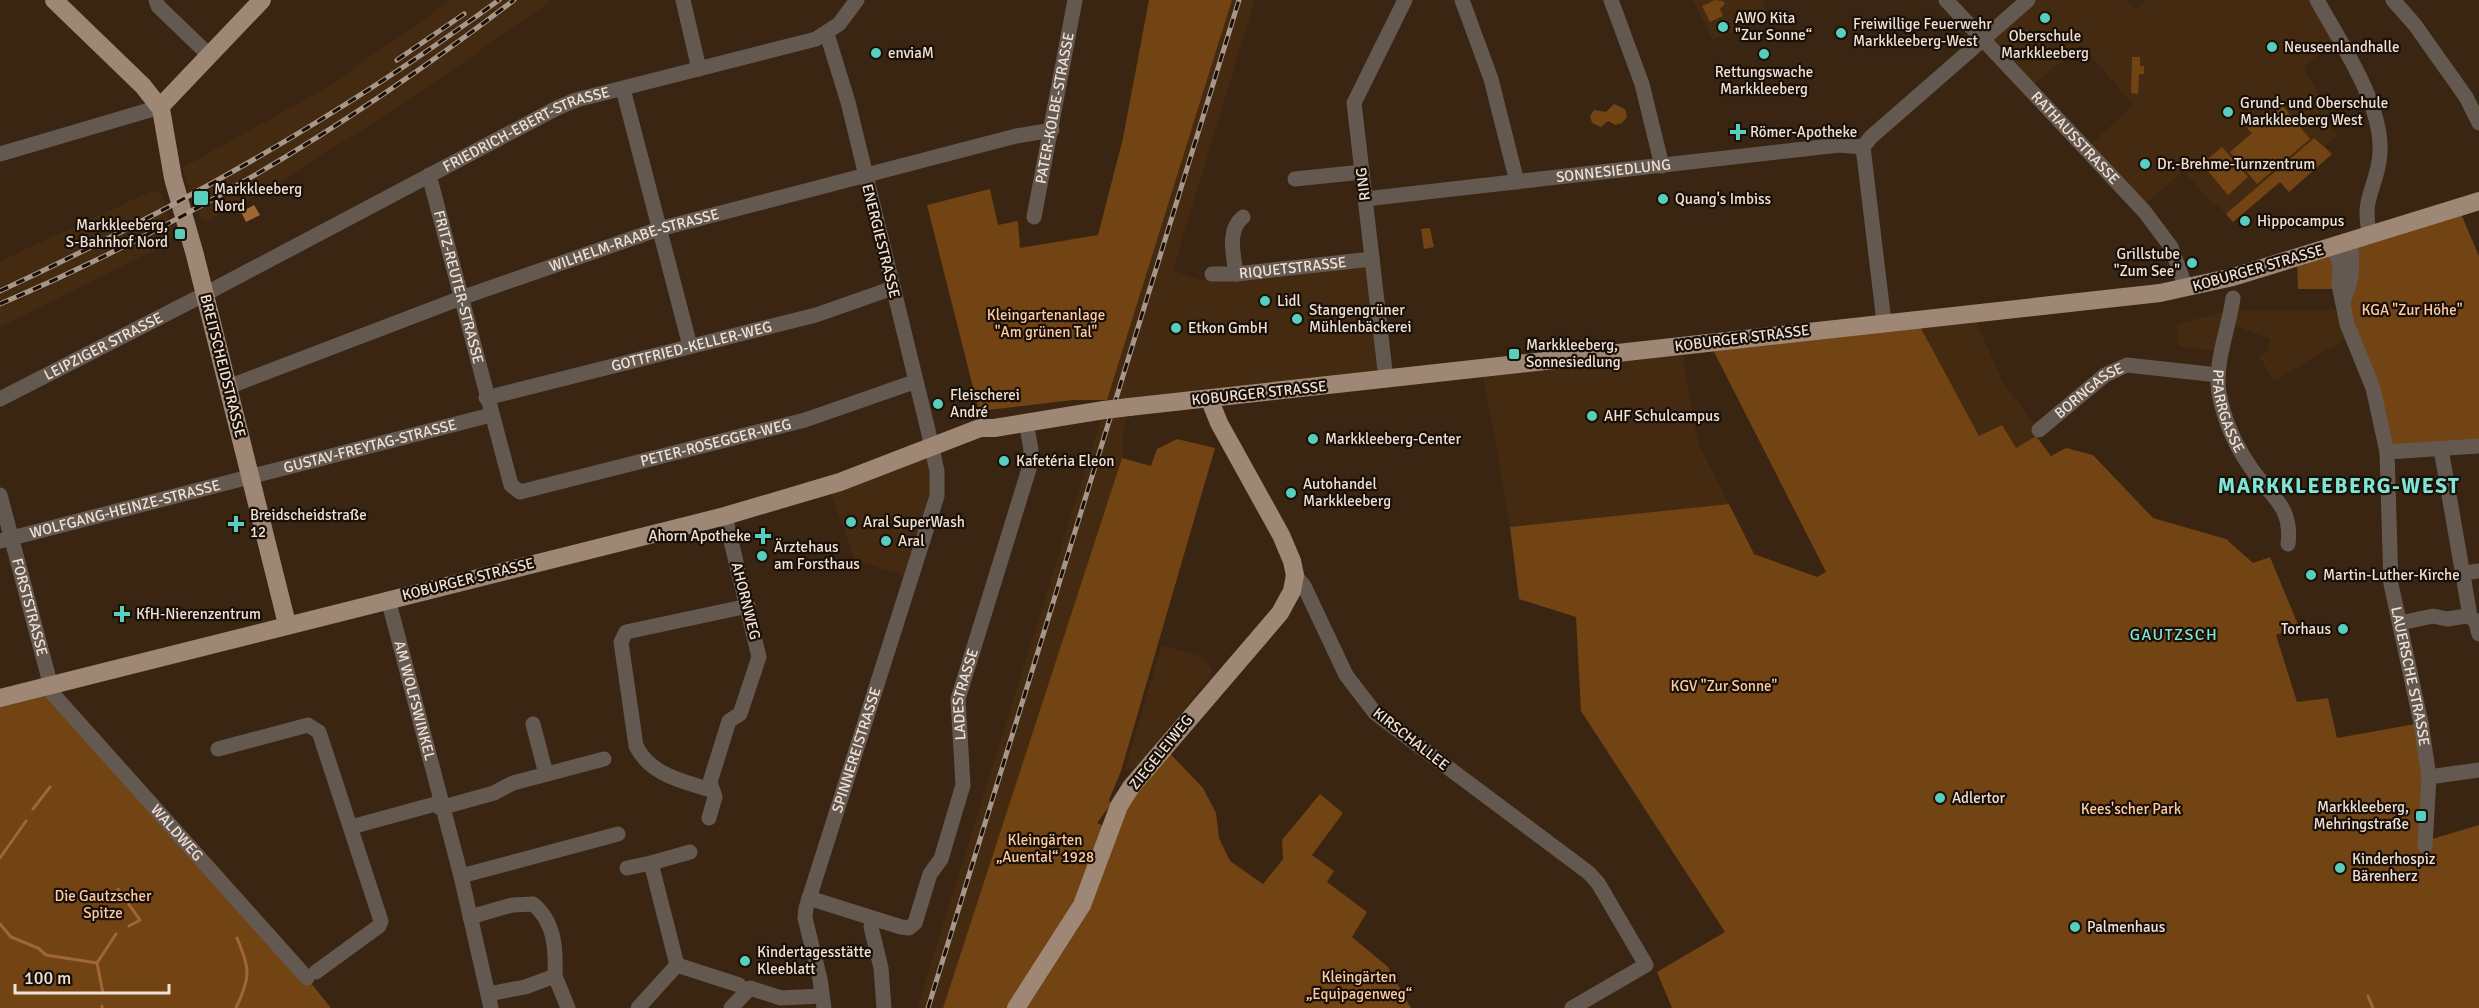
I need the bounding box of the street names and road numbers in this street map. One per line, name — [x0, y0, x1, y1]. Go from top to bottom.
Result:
street label: PATER-KOLBE-STRASSE — [1031, 31, 1078, 185]
street label: FRIEDRICH-EBERT-STRASSE — [440, 83, 612, 176]
street label: RATHAUSSTRASSE — [2027, 88, 2123, 188]
street label: SONNESIEDLUNG — [1555, 155, 1672, 186]
street label: RING — [1352, 166, 1374, 202]
street label: ENERGIESTRASSE — [858, 182, 904, 300]
street label: WILHELM-RAABE-STRASSE — [547, 205, 721, 276]
street label: FRITZ-REUTER-STRASSE — [430, 208, 488, 366]
street label: KOBURGER STRASSE — [2190, 241, 2326, 295]
street label: RIQUETSTRASSE — [1238, 253, 1347, 283]
street label: BREITSCHEIDSTRASSE — [196, 292, 250, 440]
street label: LEIPZIGER STRASSE — [41, 308, 166, 384]
street label: GOTTFRIED-KELLER-WEG — [609, 317, 774, 375]
street label: KOBURGER STRASSE — [1674, 321, 1810, 355]
street label: BORNGASSE — [2051, 359, 2126, 422]
street label: PFARRGASSE — [2209, 369, 2248, 456]
street label: KOBURGER STRASSE — [1191, 377, 1327, 409]
street label: GUSTAV-FREYTAG-STRASSE — [282, 415, 458, 477]
street label: PETER-ROSEGGER-WEG — [638, 415, 793, 470]
street label: WOLFGANG-HEINZE-STRASSE — [28, 476, 222, 542]
street label: KOBURGER STRASSE — [400, 554, 536, 604]
street label: FORSTSTRASSE — [8, 556, 52, 658]
street label: AHORNWEG — [728, 560, 764, 642]
street label: LAUERSCHE STRASSE — [2387, 605, 2433, 747]
street label: AM WOLFSWINKEL — [390, 639, 439, 763]
street label: LADESTRASSE — [949, 646, 982, 741]
street label: SPINNEREISTRASSE — [828, 685, 885, 815]
street label: KIRSCHALLEE — [1369, 704, 1453, 774]
street label: ZIEGELEIWEG — [1125, 711, 1197, 793]
street label: WALDWEG — [147, 801, 207, 865]

